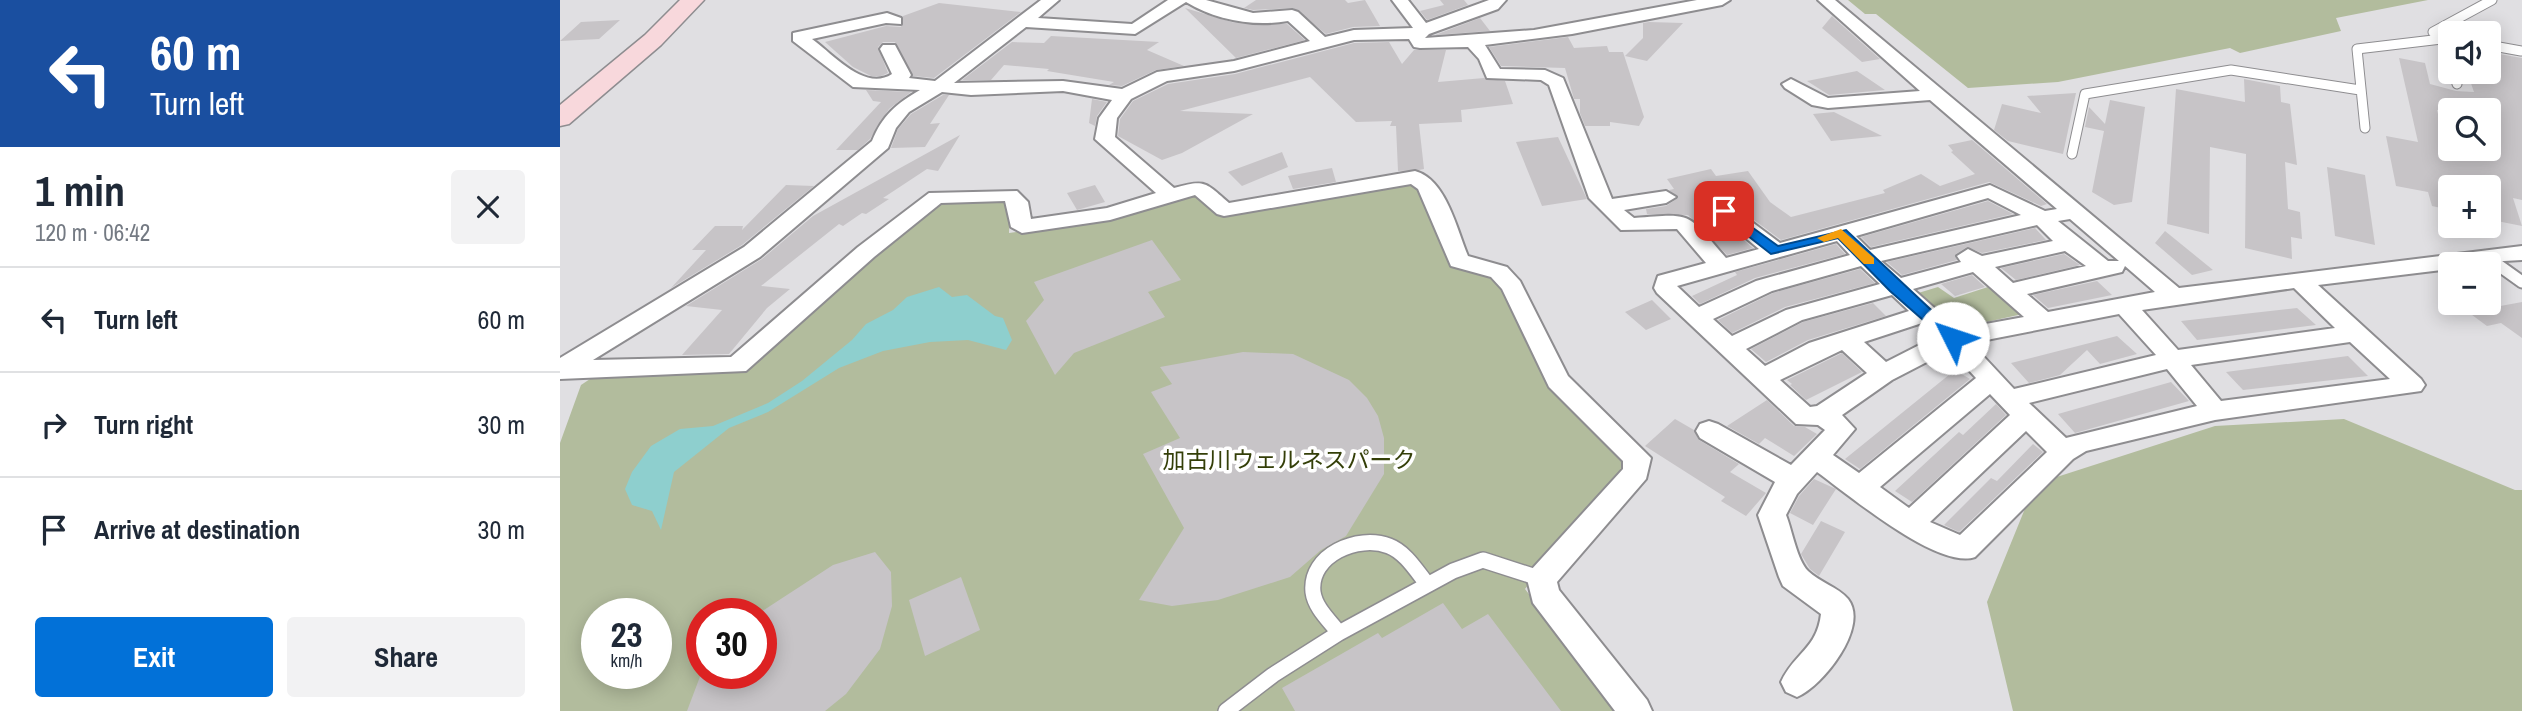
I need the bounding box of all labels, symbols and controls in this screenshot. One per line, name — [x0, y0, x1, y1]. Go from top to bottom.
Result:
text: 60 m — [150, 19, 242, 85]
map controls — [2438, 21, 2501, 315]
button: sound — [2438, 21, 2501, 84]
icon: left — [35, 28, 126, 119]
text: Turn left — [150, 82, 244, 125]
button: search — [2438, 98, 2501, 161]
text: 1 min — [35, 163, 125, 219]
button: close — [451, 170, 525, 244]
button: + — [2438, 175, 2501, 238]
pin — [1694, 181, 1754, 241]
icon: arrive — [1705, 192, 1743, 230]
text: 120 m · 06:42 — [35, 217, 150, 248]
button: − — [2438, 252, 2501, 315]
icon: left — [35, 301, 73, 339]
position arrow — [1916, 301, 1990, 375]
text: Turn left — [94, 302, 178, 337]
text: 60 m — [478, 302, 525, 337]
icon: right — [35, 406, 73, 444]
text: Turn right — [94, 407, 193, 442]
text: 30 m — [478, 407, 525, 442]
park label: 加古川ウェルネスパーク — [1163, 444, 1416, 475]
icon: arrive — [35, 511, 73, 549]
text: Arrive at destination — [94, 512, 300, 547]
text: 30 m — [478, 512, 525, 547]
speed limit sign: 30 — [686, 598, 777, 689]
text: 23 — [611, 611, 642, 658]
button: Exit — [35, 617, 273, 697]
button: Share — [287, 617, 525, 697]
text: km/h — [611, 648, 643, 673]

